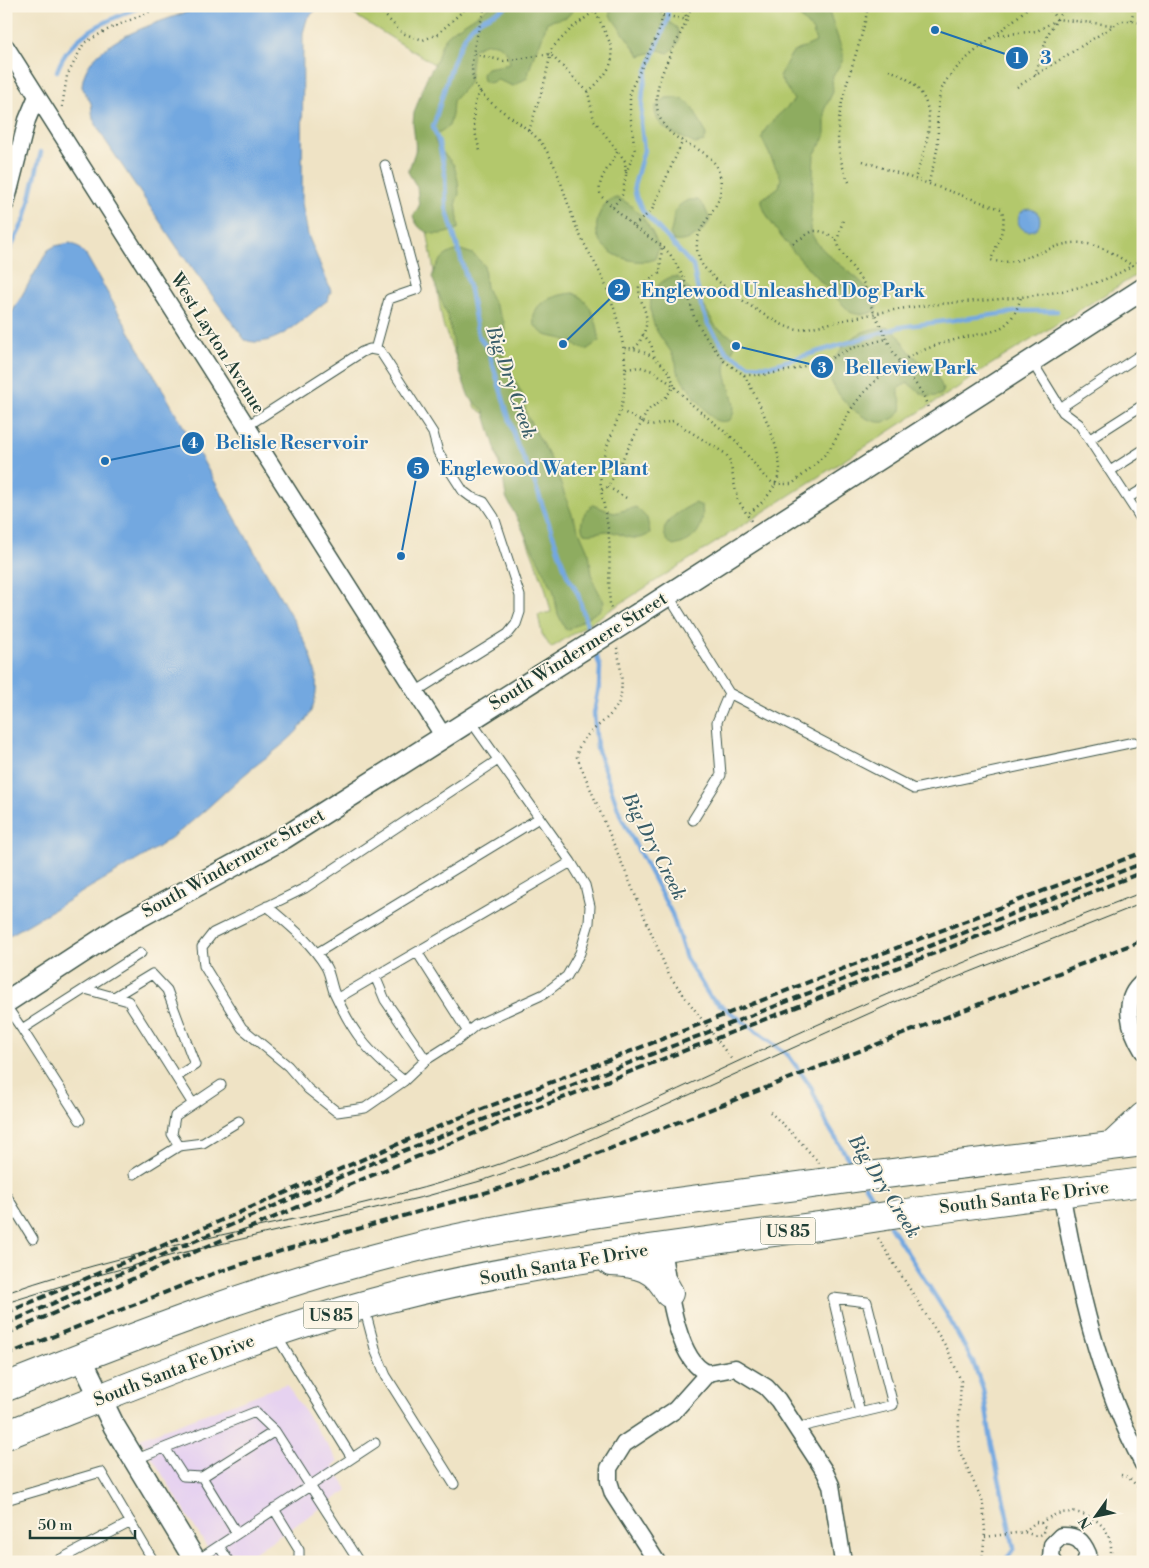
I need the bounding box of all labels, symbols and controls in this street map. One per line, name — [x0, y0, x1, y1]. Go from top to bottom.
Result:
callout: 3 — [1005, 41, 1061, 75]
text: 3 — [1040, 46, 1052, 70]
text: 1 — [1013, 49, 1021, 68]
street label: West Layton Avenue — [164, 268, 270, 418]
callout: Englewood Unleashed Dog Park — [606, 273, 936, 307]
text: Englewood Unleashed Dog Park — [641, 279, 925, 303]
text: 2 — [614, 281, 624, 300]
water label: Big Dry Creek — [480, 322, 542, 442]
callout: Belleview Park — [809, 350, 987, 384]
text: Belleview Park — [845, 356, 978, 380]
text: 3 — [817, 359, 827, 378]
callout: Belisle Reservoir — [181, 426, 379, 460]
text: Belisle Reservoir — [215, 431, 369, 455]
text: 4 — [188, 434, 198, 453]
callout: Englewood Water Plant — [405, 451, 659, 485]
text: Englewood Water Plant — [440, 457, 648, 481]
text: 5 — [413, 460, 423, 479]
street label: South Windermere Street — [485, 587, 672, 716]
water label: Big Dry Creek — [616, 788, 692, 904]
street label: South Windermere Street — [138, 803, 329, 923]
water label: Big Dry Creek — [842, 1129, 926, 1243]
street label: South Santa Fe Drive — [938, 1176, 1110, 1219]
road number: US 85 — [760, 1218, 816, 1244]
street label: South Santa Fe Drive — [478, 1238, 650, 1291]
road number: US 85 — [304, 1302, 358, 1328]
street label: South Santa Fe Drive — [90, 1329, 258, 1412]
north arrow — [1072, 1490, 1122, 1540]
scale bar — [30, 1508, 135, 1540]
text: N — [1075, 1513, 1097, 1532]
text: 50 m — [38, 1516, 72, 1535]

